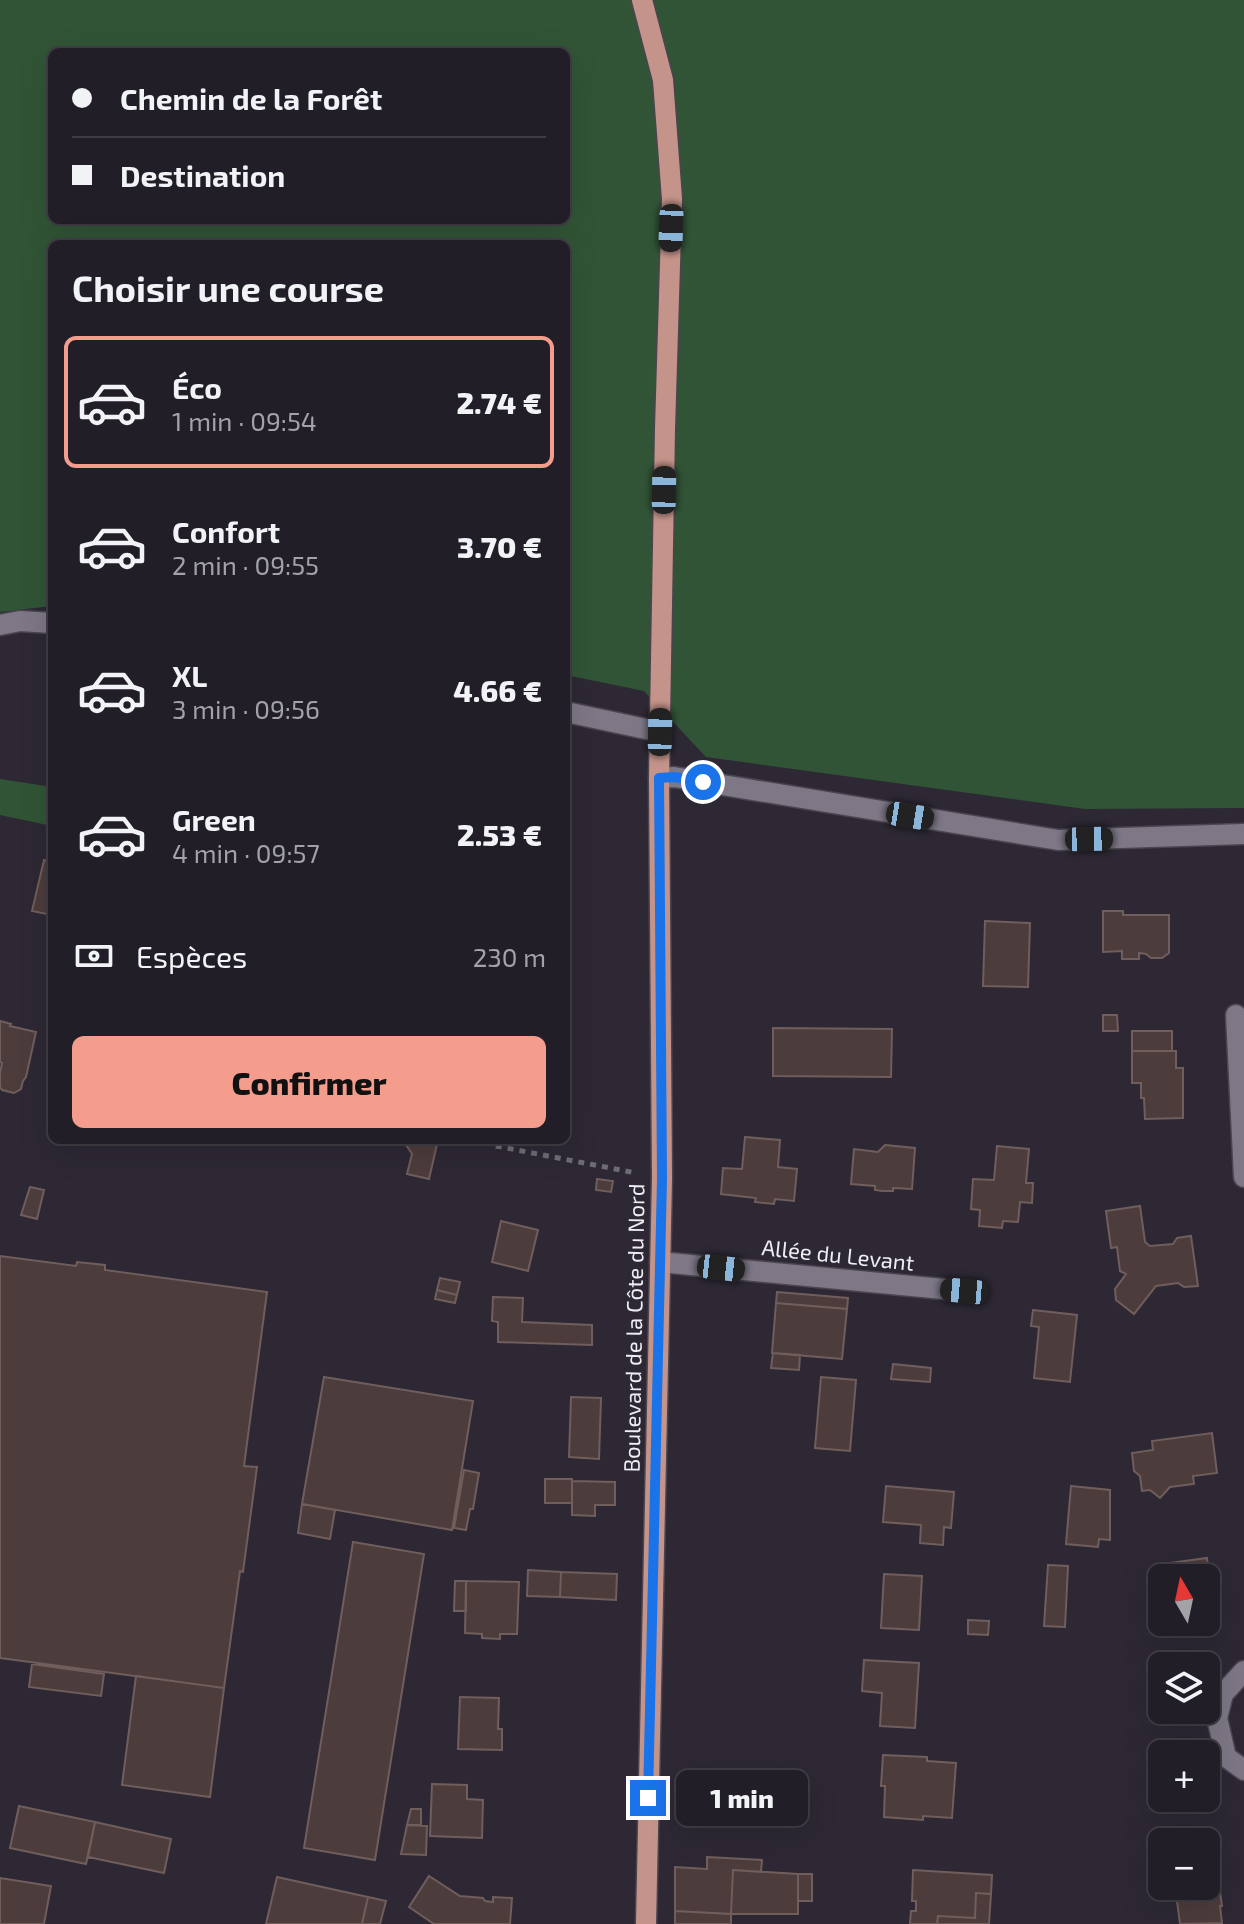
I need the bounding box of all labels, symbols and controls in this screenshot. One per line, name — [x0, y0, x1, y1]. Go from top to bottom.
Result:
text: Chemin de la Forêt — [120, 80, 382, 116]
text: Destination — [120, 157, 285, 193]
car — [658, 204, 684, 252]
text: Choisir une course — [72, 266, 384, 309]
icon: car — [76, 366, 148, 438]
text: Éco — [172, 369, 222, 405]
text: 2.74 € — [456, 384, 542, 420]
text: 1 min · 09:54 — [172, 405, 317, 436]
car — [652, 466, 676, 514]
icon: car — [76, 510, 148, 582]
text: Confort — [172, 513, 280, 549]
text: 3.70 € — [457, 528, 542, 564]
text: 2 min · 09:55 — [172, 549, 319, 580]
icon: car — [76, 654, 148, 726]
text: XL — [172, 657, 207, 693]
text: 4.66 € — [453, 672, 542, 708]
text: 3 min · 09:56 — [172, 693, 320, 724]
car — [648, 708, 672, 756]
route start — [685, 764, 721, 800]
icon: car — [76, 798, 148, 870]
car — [884, 800, 936, 832]
text: Green — [172, 801, 256, 837]
text: 2.53 € — [457, 816, 542, 852]
car — [1065, 827, 1113, 851]
text: 4 min · 09:57 — [172, 837, 320, 868]
icon: cash — [72, 934, 116, 978]
text: Espèces — [136, 938, 247, 974]
text: 230 m — [473, 941, 546, 972]
button: Confirmer — [72, 1036, 546, 1128]
street label: Boulevard de la Côte du Nord — [617, 1183, 649, 1473]
street label: Allée du Levant — [761, 1233, 916, 1275]
car — [696, 1254, 746, 1282]
car — [939, 1277, 989, 1305]
north arrow — [1148, 1564, 1220, 1636]
map controls — [1148, 1564, 1220, 1900]
button: layers — [1148, 1652, 1220, 1724]
button: + — [1148, 1740, 1220, 1812]
callout: 1 min — [676, 1770, 808, 1826]
route end — [630, 1780, 666, 1816]
text: 1 min — [710, 1782, 774, 1813]
button: − — [1148, 1828, 1220, 1900]

